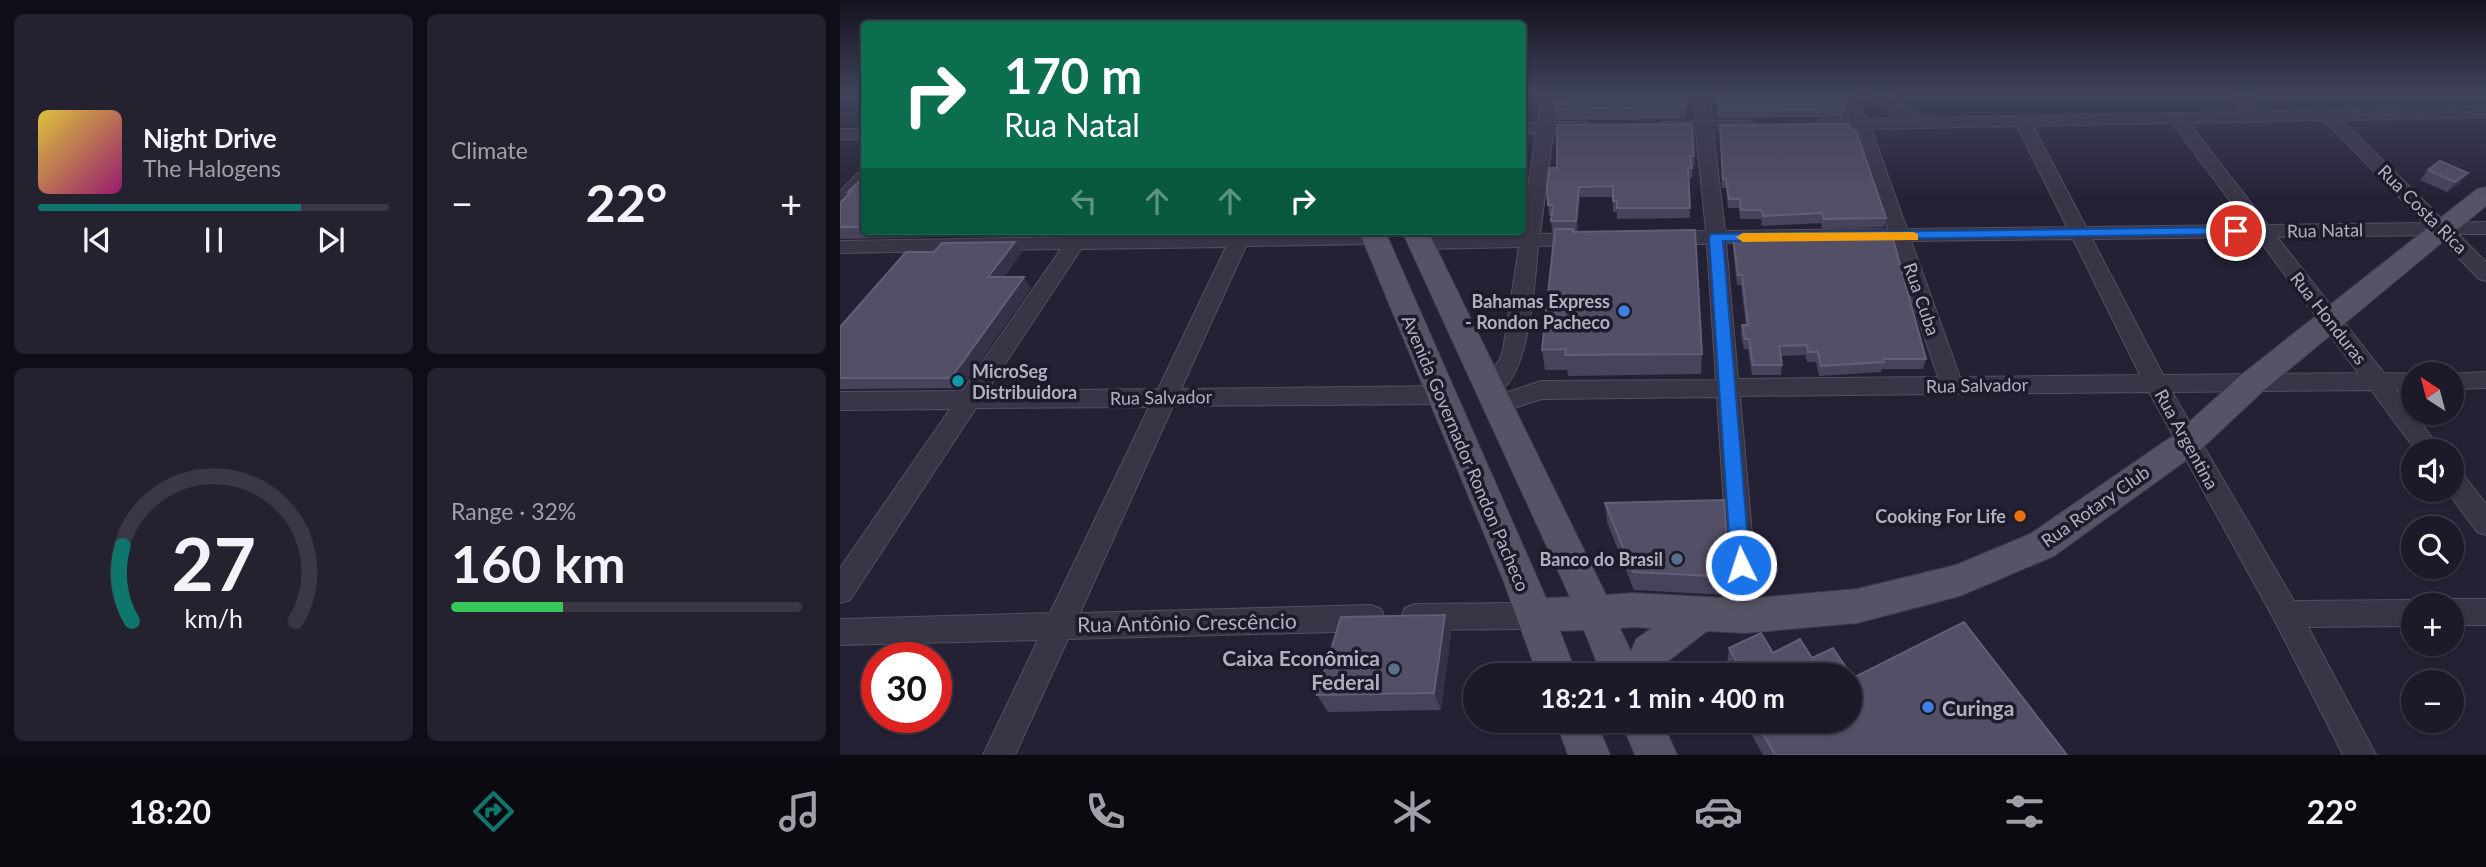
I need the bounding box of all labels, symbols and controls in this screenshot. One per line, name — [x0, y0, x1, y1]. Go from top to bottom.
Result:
text: 170 m — [1004, 46, 1142, 104]
icon: right — [889, 49, 980, 140]
text: Rua Natal — [1004, 105, 1140, 144]
text: Night Drive — [143, 122, 277, 154]
text: Climate — [451, 136, 528, 164]
text: The Halogens — [143, 154, 281, 182]
street label: Rua Costa Rica — [2374, 160, 2472, 258]
text: 22° — [586, 171, 667, 233]
text: − — [451, 180, 473, 226]
text: + — [780, 180, 802, 226]
icon: left — [1065, 182, 1103, 220]
icon: ahead — [1138, 182, 1176, 220]
icon: ahead — [1211, 182, 1249, 220]
icon: right — [1284, 182, 1322, 220]
pin — [2206, 201, 2266, 261]
icon: arrive — [2217, 212, 2255, 250]
street label: Rua Natal — [2287, 218, 2363, 242]
icon: previous — [78, 221, 116, 259]
icon: pause — [195, 221, 233, 259]
icon: next — [312, 221, 350, 259]
street label: Rua Cuba — [1899, 260, 1945, 338]
street label: Rua Honduras — [2286, 267, 2372, 369]
place label: Bahamas Express - Rondon Pacheco — [1465, 290, 1610, 333]
marker: Bahamas Express - Rondon Pacheco — [1616, 303, 1632, 319]
street label: Avenida Governador Rondon Pacheco — [1398, 311, 1534, 595]
place label: MicroSeg Distribuidora — [972, 360, 1077, 403]
north arrow — [2401, 362, 2464, 425]
map controls — [2401, 362, 2464, 733]
marker: MicroSeg Distribuidora — [950, 373, 966, 389]
street label: Rua Salvador — [1926, 373, 2029, 397]
street label: Rua Salvador — [1110, 385, 1213, 409]
street label: Rua Argentina — [2150, 385, 2224, 493]
button: sound — [2401, 439, 2464, 502]
street label: Rua Rotary Club — [2037, 461, 2153, 551]
text: Range · 32% — [451, 497, 576, 525]
place label: Cooking For Life — [1875, 505, 2006, 527]
marker: Cooking For Life — [2012, 508, 2028, 524]
button: search — [2401, 516, 2464, 579]
text: 27 — [171, 519, 256, 607]
position arrow — [1704, 528, 1778, 602]
text: 160 km — [451, 532, 625, 594]
place label: Banco do Brasil — [1539, 548, 1663, 570]
marker: Banco do Brasil — [1669, 551, 1685, 567]
button: + — [2401, 593, 2464, 656]
text: km/h — [184, 602, 243, 632]
street label: Rua Antônio Crescêncio — [1077, 608, 1297, 636]
speed limit sign: 30 — [861, 642, 952, 733]
place label: Caixa Econômica Federal — [1222, 645, 1380, 694]
marker: Caixa Econômica Federal — [1386, 661, 1402, 677]
button: − — [2401, 670, 2464, 733]
text: 18:21 · 1 min · 400 m — [1540, 682, 1785, 714]
place label: Curinga — [1942, 695, 2014, 720]
marker: Curinga — [1920, 699, 1936, 715]
icon: directions — [469, 787, 518, 836]
icon: music — [775, 787, 824, 836]
icon: phone — [1081, 787, 1130, 836]
icon: climate — [1388, 787, 1437, 836]
icon: car — [1694, 787, 1743, 836]
icon: filters — [2000, 787, 2049, 836]
text: 18:20 — [129, 792, 211, 831]
text: 22° — [2307, 792, 2357, 831]

